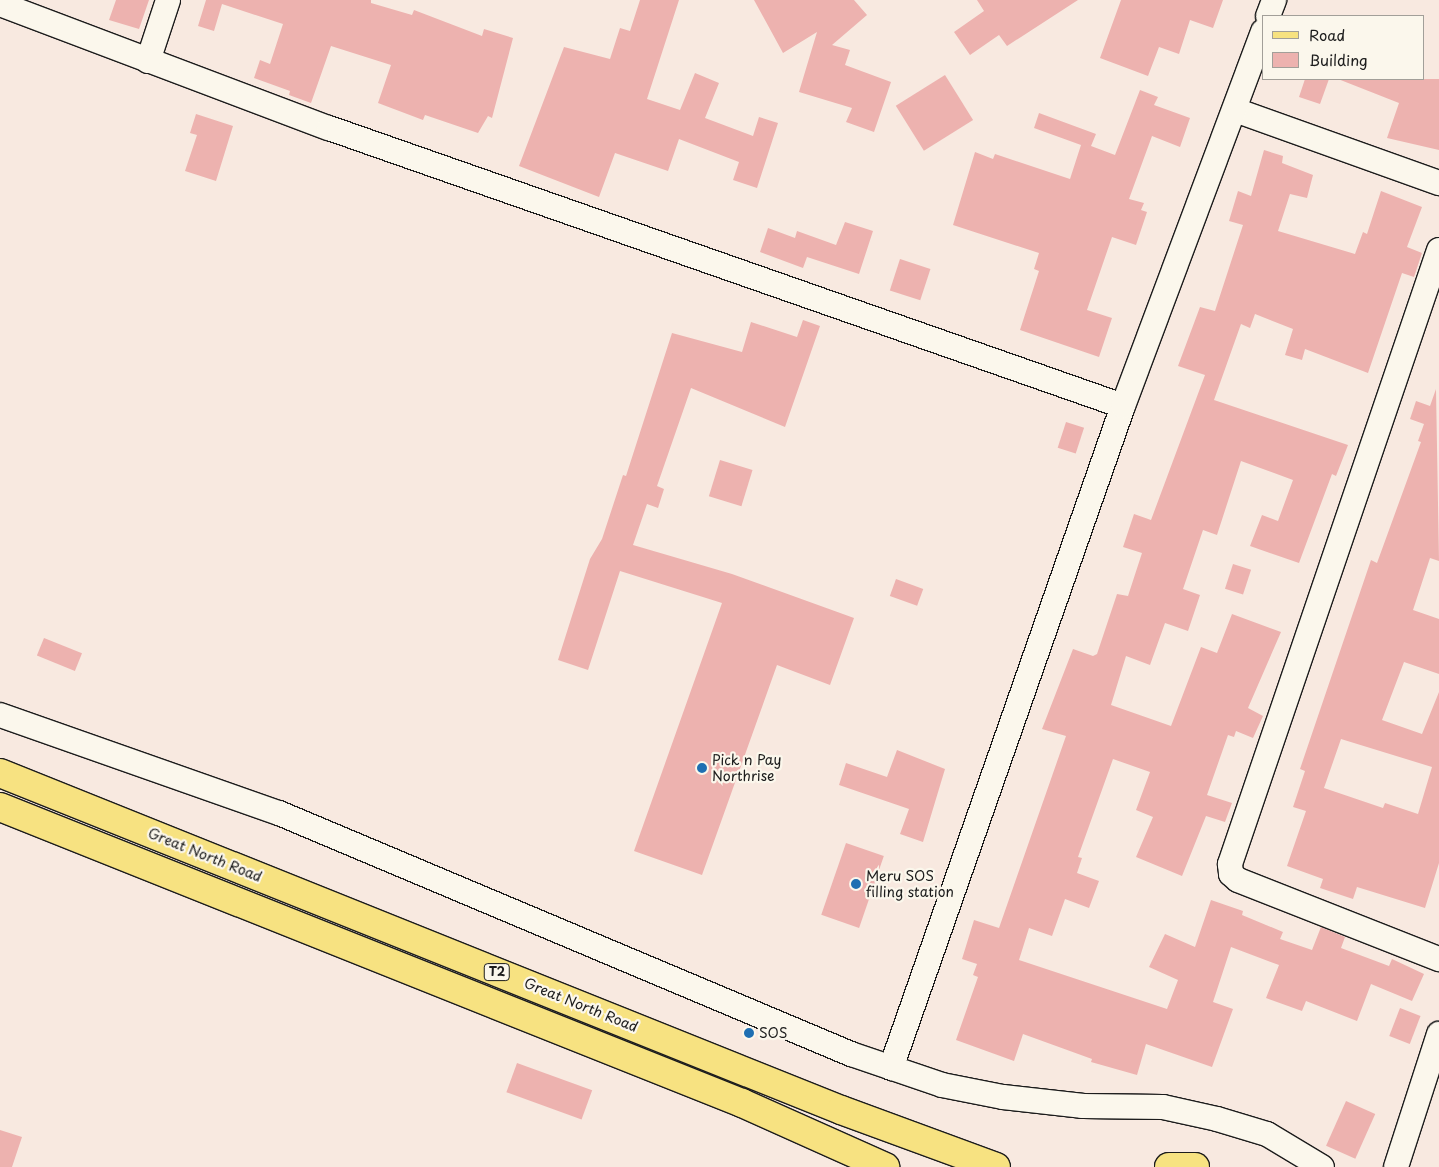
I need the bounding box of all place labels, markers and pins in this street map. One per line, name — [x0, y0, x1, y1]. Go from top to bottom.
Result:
place label: Pick n Pay Northrise — [712, 752, 782, 784]
marker: Pick n Pay Northrise — [696, 762, 708, 774]
place label: Meru SOS filling station — [866, 868, 953, 900]
marker: Meru SOS filling station — [850, 878, 862, 890]
place label: SOS — [759, 1025, 788, 1041]
marker: SOS — [743, 1027, 755, 1039]

